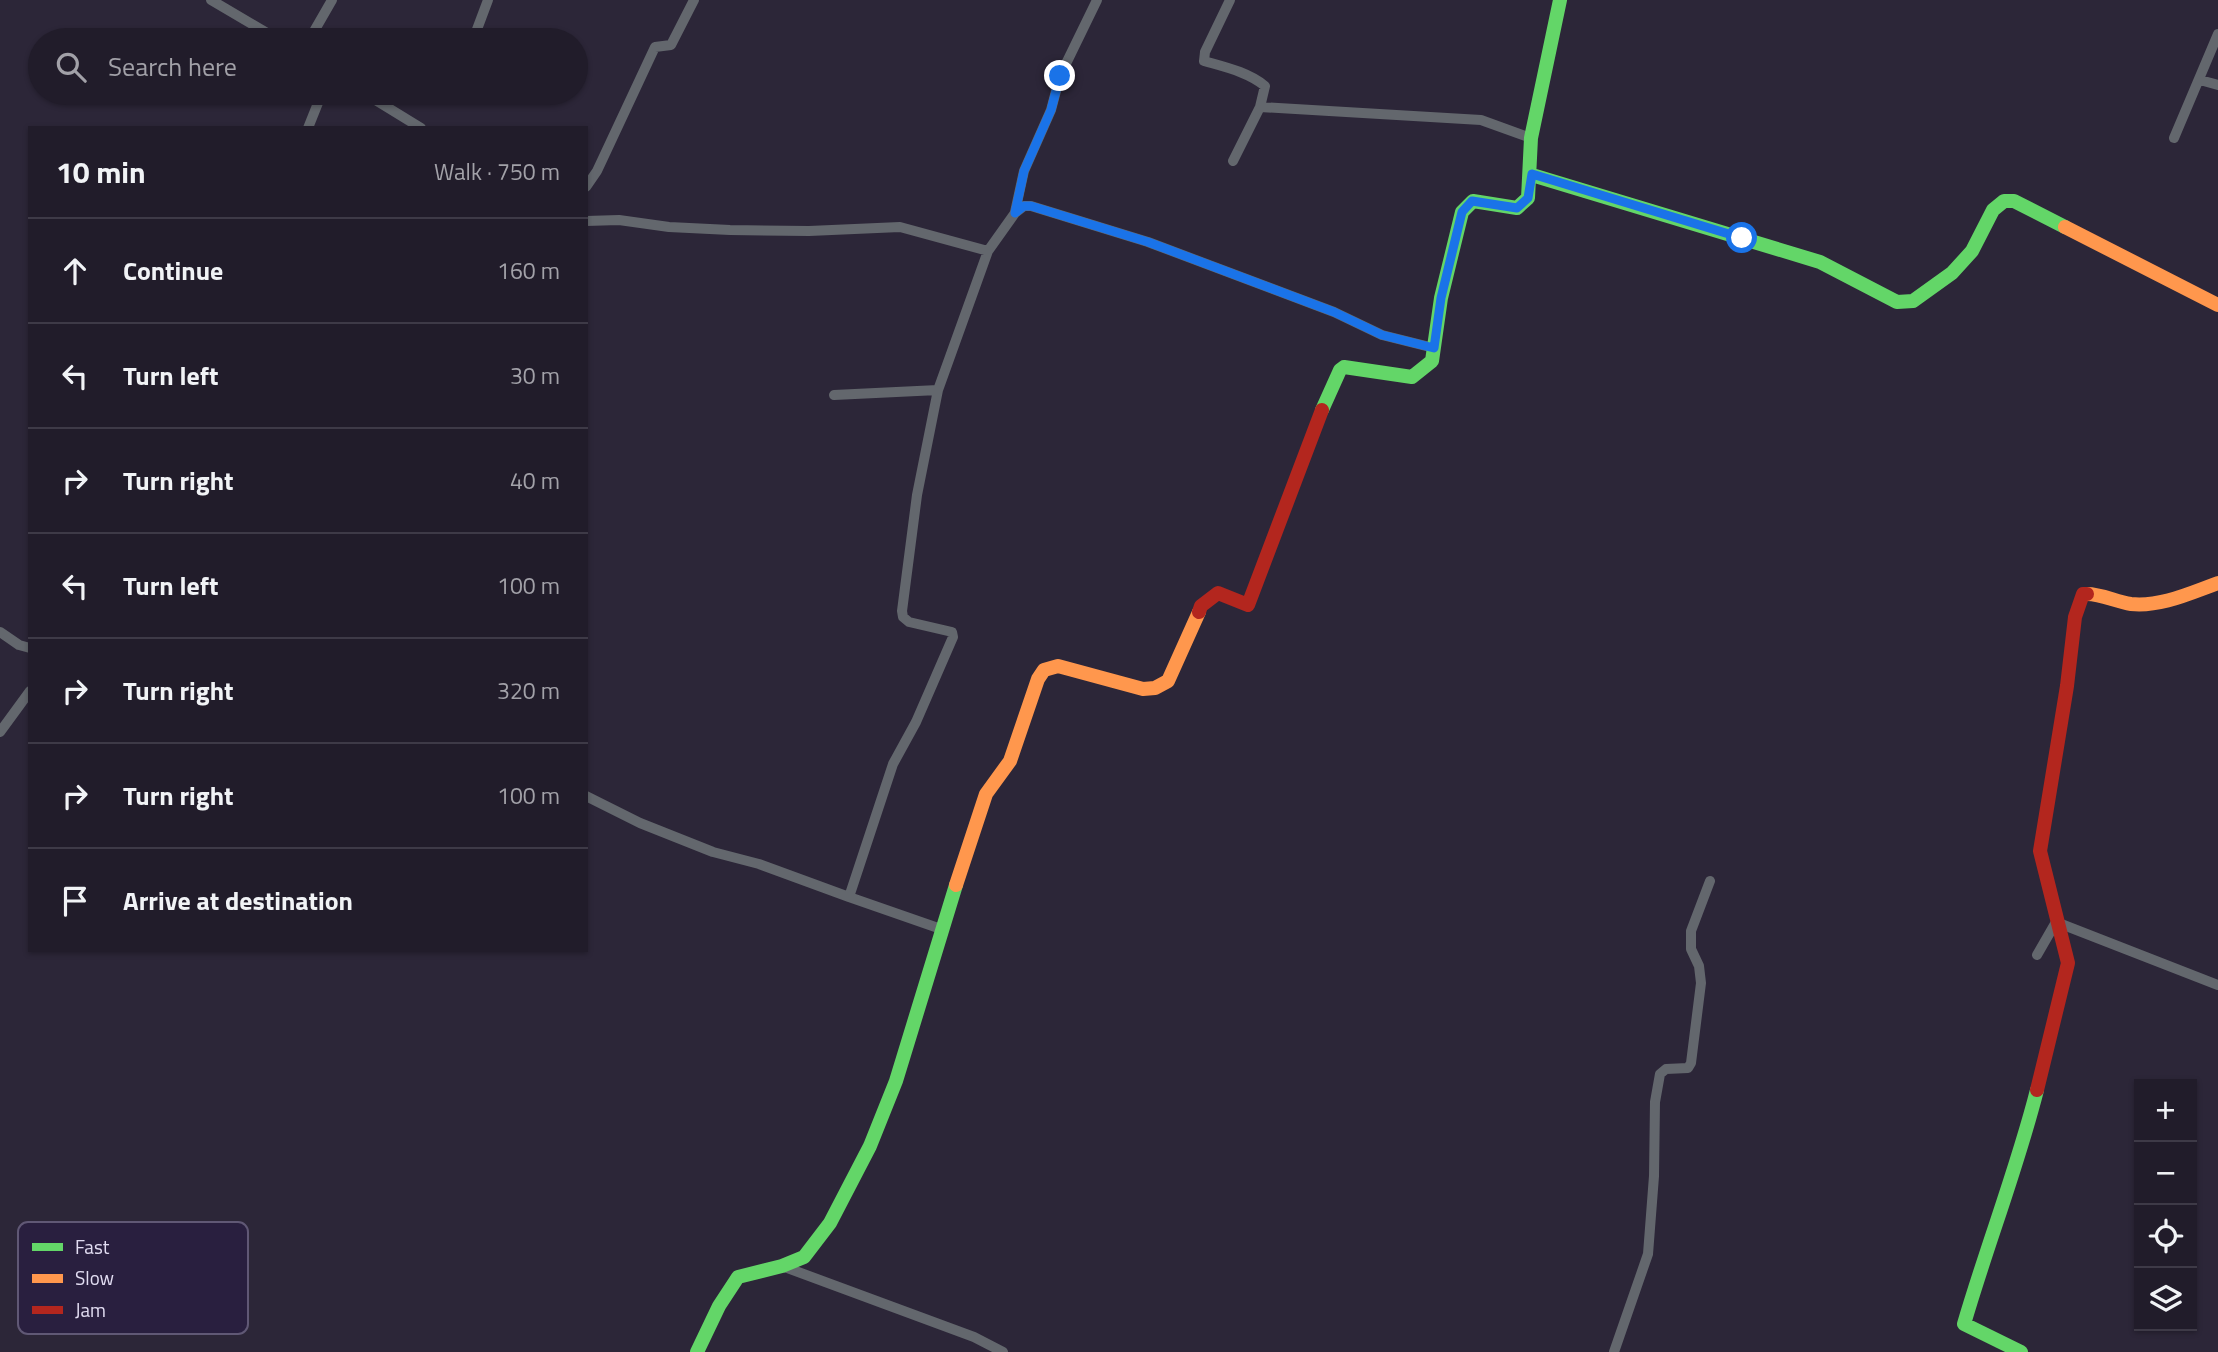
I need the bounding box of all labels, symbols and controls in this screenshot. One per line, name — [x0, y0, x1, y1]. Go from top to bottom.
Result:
search box — [28, 28, 588, 105]
text: Search here — [108, 47, 237, 86]
icon: search — [52, 48, 90, 86]
route end — [1044, 60, 1075, 91]
text: 10 min — [56, 149, 146, 195]
text: Walk · 750 m — [434, 154, 560, 189]
route start — [1726, 222, 1757, 253]
text: Continue — [123, 251, 223, 290]
icon: ahead — [56, 252, 94, 290]
text: 160 m — [497, 253, 560, 288]
text: Turn left — [123, 356, 218, 395]
icon: left — [56, 357, 94, 395]
text: 30 m — [510, 358, 560, 393]
text: Turn right — [123, 461, 234, 500]
icon: right — [56, 462, 94, 500]
text: 40 m — [510, 463, 560, 498]
text: Turn left — [123, 566, 218, 605]
icon: left — [56, 567, 94, 605]
text: 100 m — [497, 568, 560, 603]
text: Turn right — [123, 671, 234, 710]
icon: right — [56, 672, 94, 710]
text: 320 m — [497, 673, 560, 708]
text: Turn right — [123, 776, 234, 815]
icon: right — [56, 777, 94, 815]
text: 100 m — [497, 778, 560, 813]
text: Arrive at destination — [123, 881, 353, 920]
icon: arrive — [56, 882, 94, 920]
map controls — [2134, 1079, 2197, 1331]
button: + — [2134, 1079, 2197, 1142]
button: − — [2134, 1142, 2197, 1205]
button: locate — [2134, 1205, 2197, 1268]
legend — [18, 1222, 248, 1334]
text: Fast — [75, 1232, 110, 1261]
text: Slow — [75, 1263, 114, 1292]
button: layers — [2134, 1268, 2197, 1331]
text: Jam — [75, 1295, 106, 1324]

